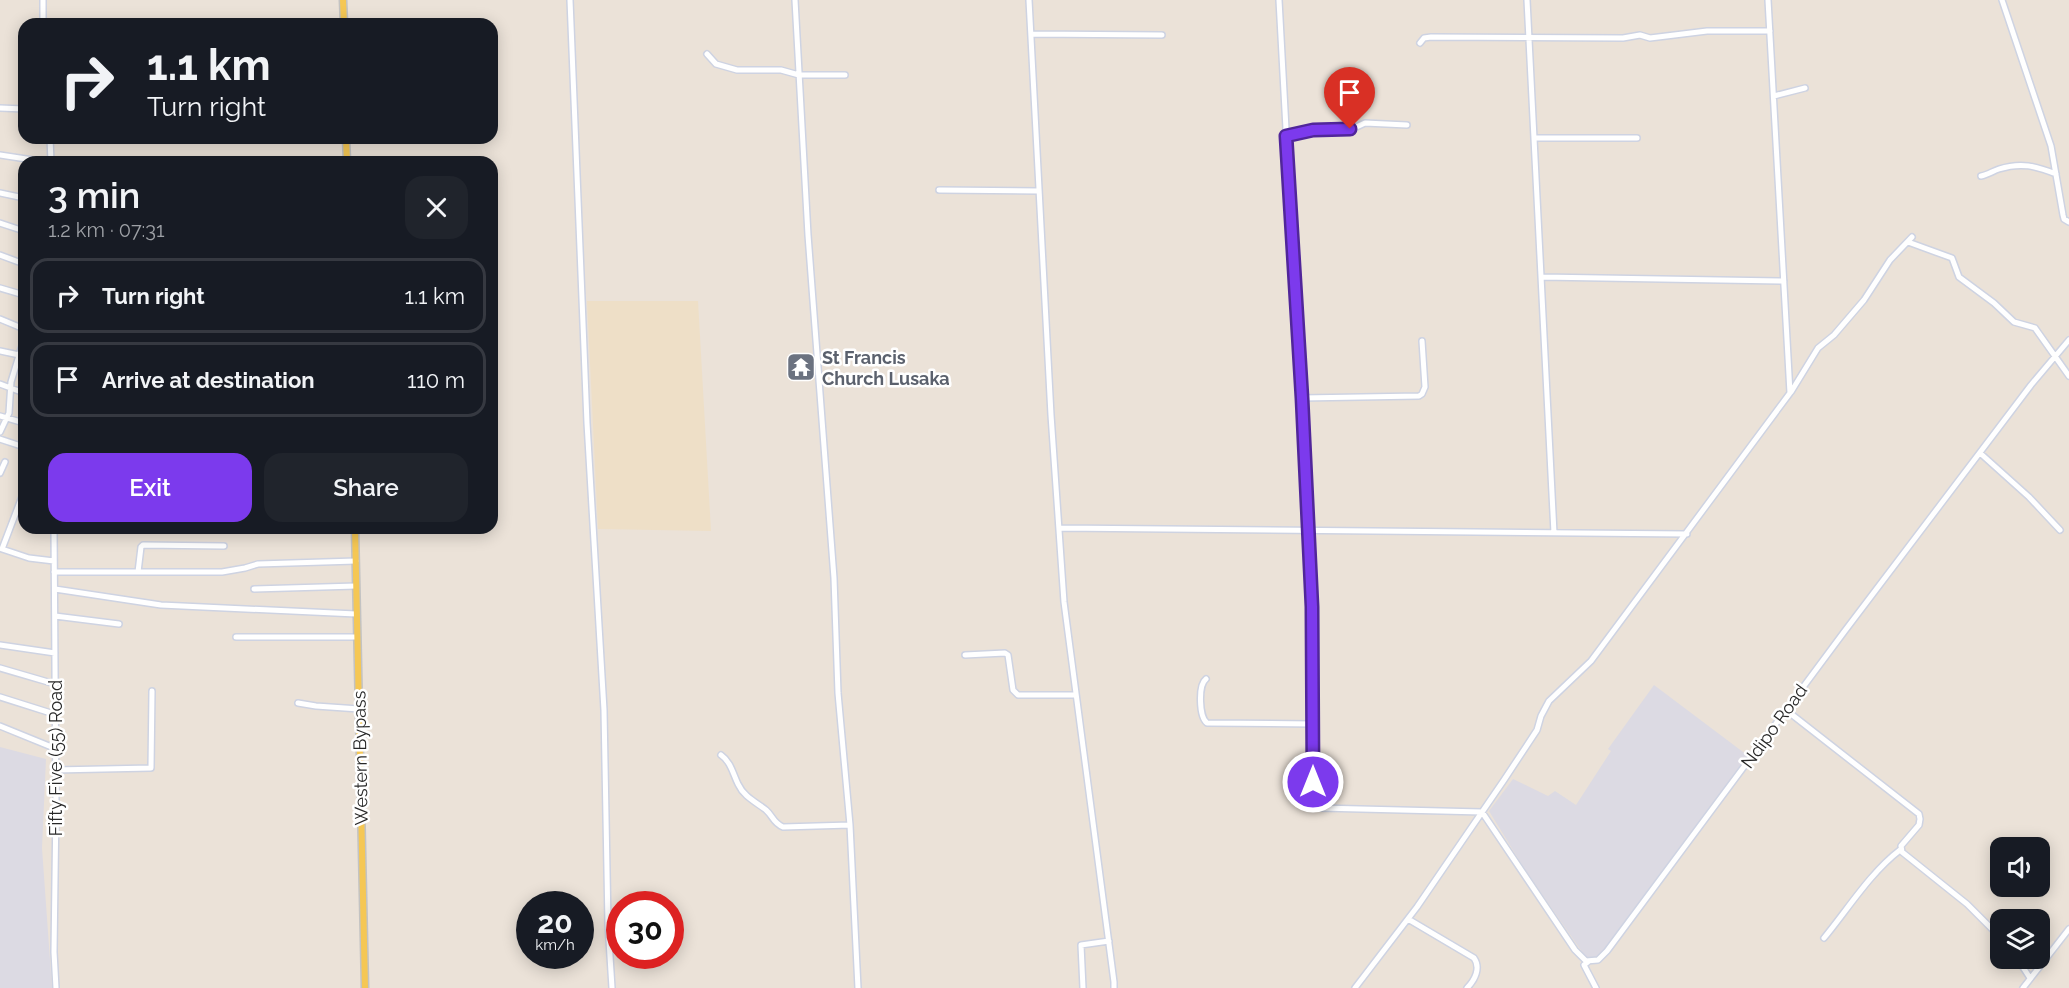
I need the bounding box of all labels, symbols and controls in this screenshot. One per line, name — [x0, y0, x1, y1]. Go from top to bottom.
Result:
text: 1.1 km — [147, 41, 271, 90]
icon: right — [48, 42, 126, 120]
pin — [1324, 67, 1375, 129]
icon: arrive — [1333, 76, 1366, 109]
text: Turn right — [147, 91, 266, 122]
text: 3 min — [48, 174, 140, 216]
button: close — [405, 176, 468, 239]
text: 1.2 km · 07:31 — [48, 218, 165, 242]
icon: right — [51, 279, 84, 312]
text: Turn right — [102, 283, 205, 309]
text: 1.1 km — [405, 283, 465, 309]
place label: St Francis Church Lusaka — [822, 347, 950, 389]
temple icon: St Francis Church Lusaka — [785, 351, 817, 383]
icon: arrive — [51, 363, 84, 396]
text: Arrive at destination — [102, 367, 315, 393]
text: 110 m — [407, 367, 465, 393]
button: Exit — [48, 453, 252, 522]
button: Share — [264, 453, 468, 522]
street label: Fifty Five (55) Road — [45, 680, 66, 836]
street label: Ndipo Road — [1737, 680, 1811, 772]
street label: Western Bypass — [348, 690, 372, 826]
position arrow — [1281, 750, 1345, 814]
map controls — [1990, 837, 2050, 969]
button: sound — [1990, 837, 2050, 897]
speed limit sign: 30 — [606, 891, 684, 969]
text: 20 — [537, 905, 573, 940]
button: layers — [1990, 909, 2050, 969]
text: km/h — [535, 936, 575, 954]

